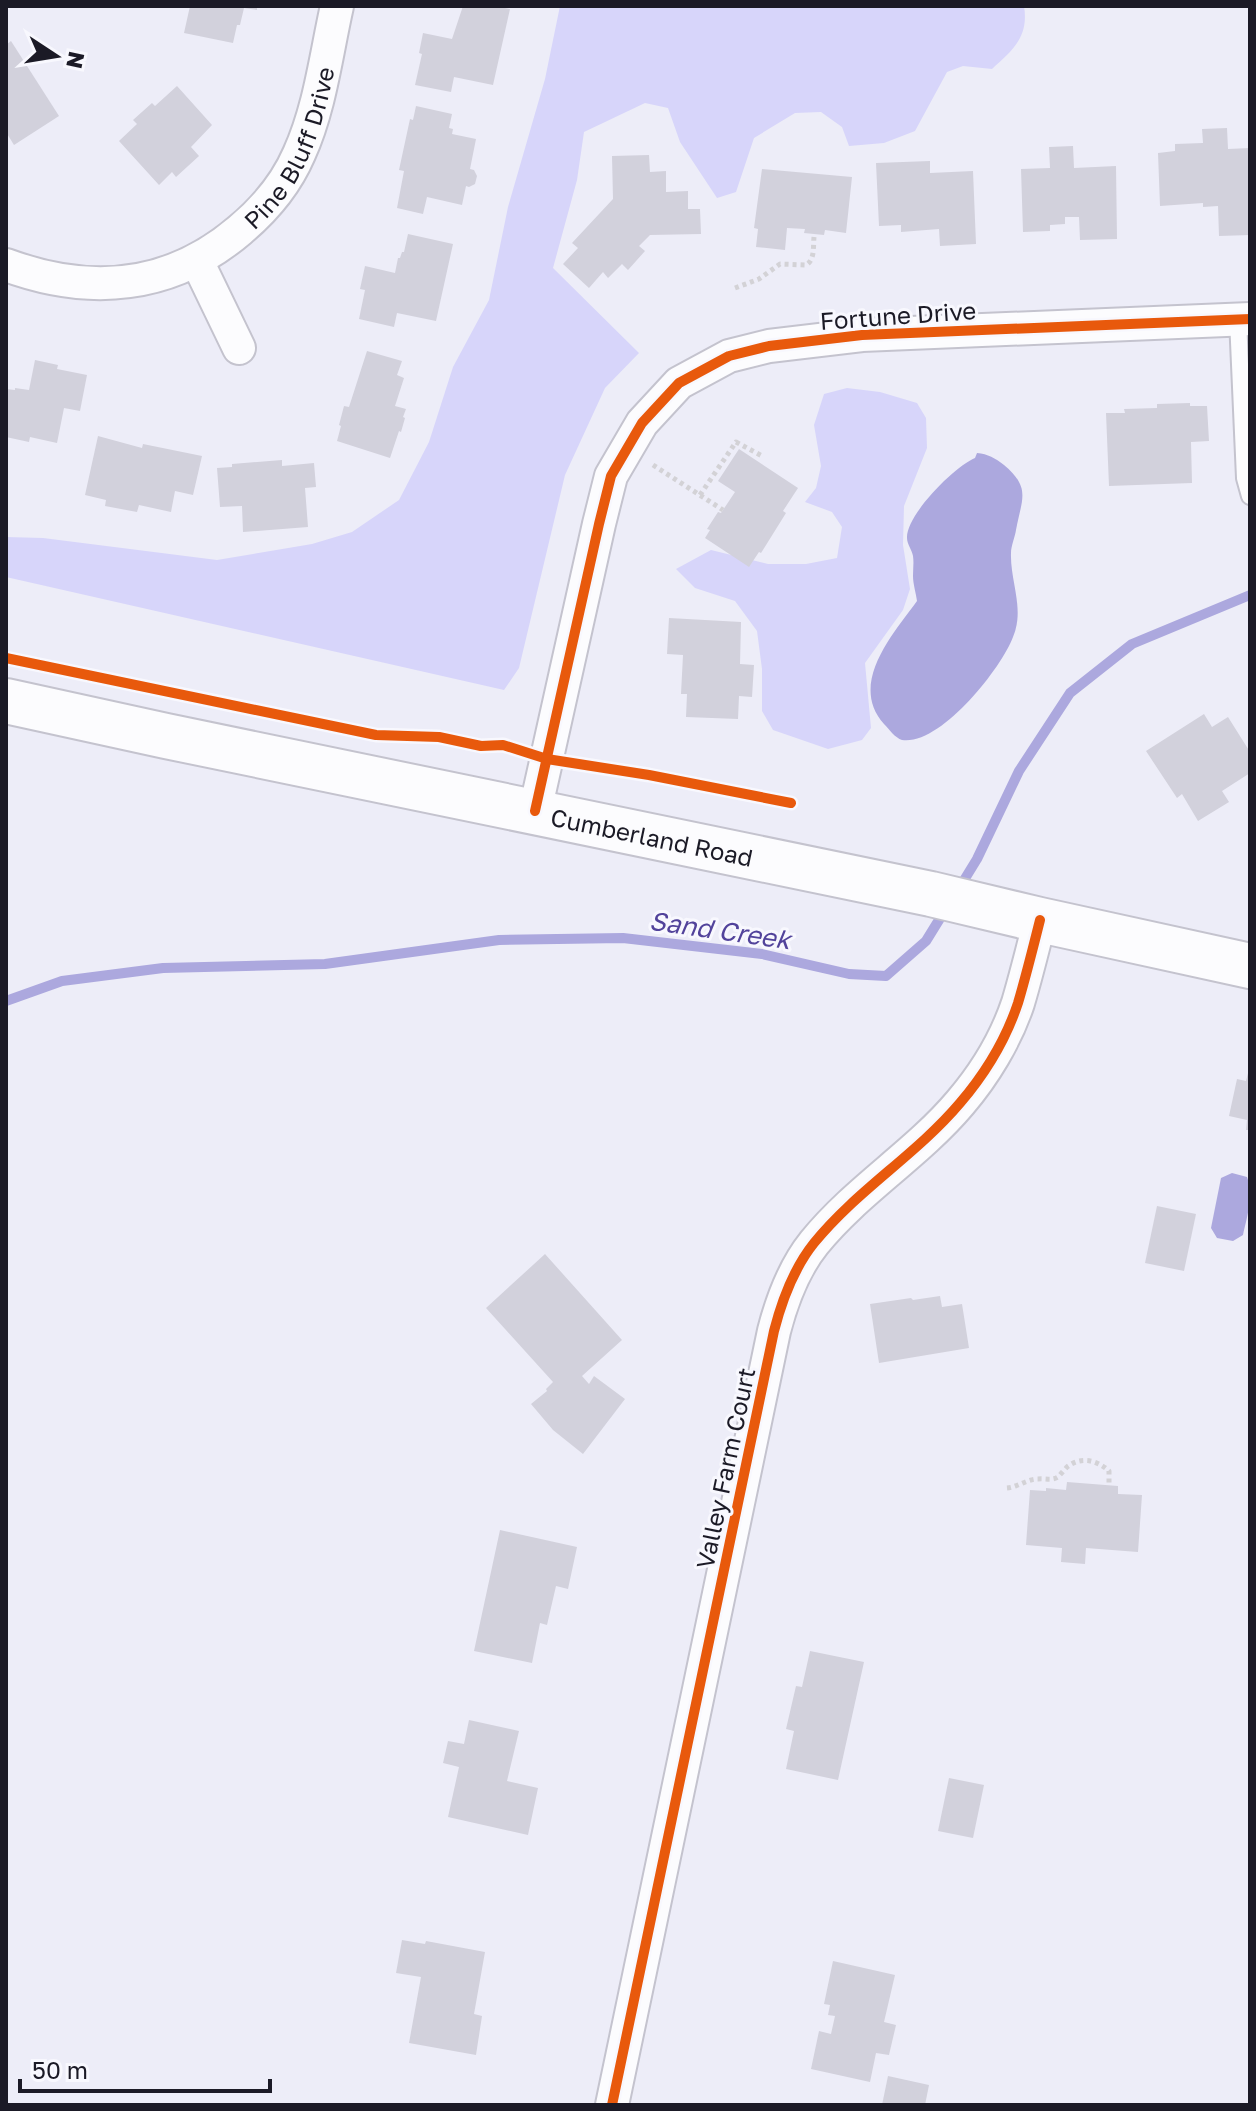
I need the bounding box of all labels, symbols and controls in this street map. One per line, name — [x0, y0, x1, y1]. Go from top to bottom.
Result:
north arrow — [16, 16, 96, 96]
text: N — [61, 49, 91, 71]
street label: Pine Bluff Drive — [237, 64, 339, 234]
street label: Fortune Drive — [819, 295, 977, 335]
street label: Cumberland Road — [548, 801, 756, 871]
water label: Sand Creek — [647, 905, 795, 956]
street label: Valley Farm Court — [690, 1365, 760, 1571]
scale bar — [20, 2043, 270, 2093]
text: 50 m — [32, 2055, 88, 2084]

